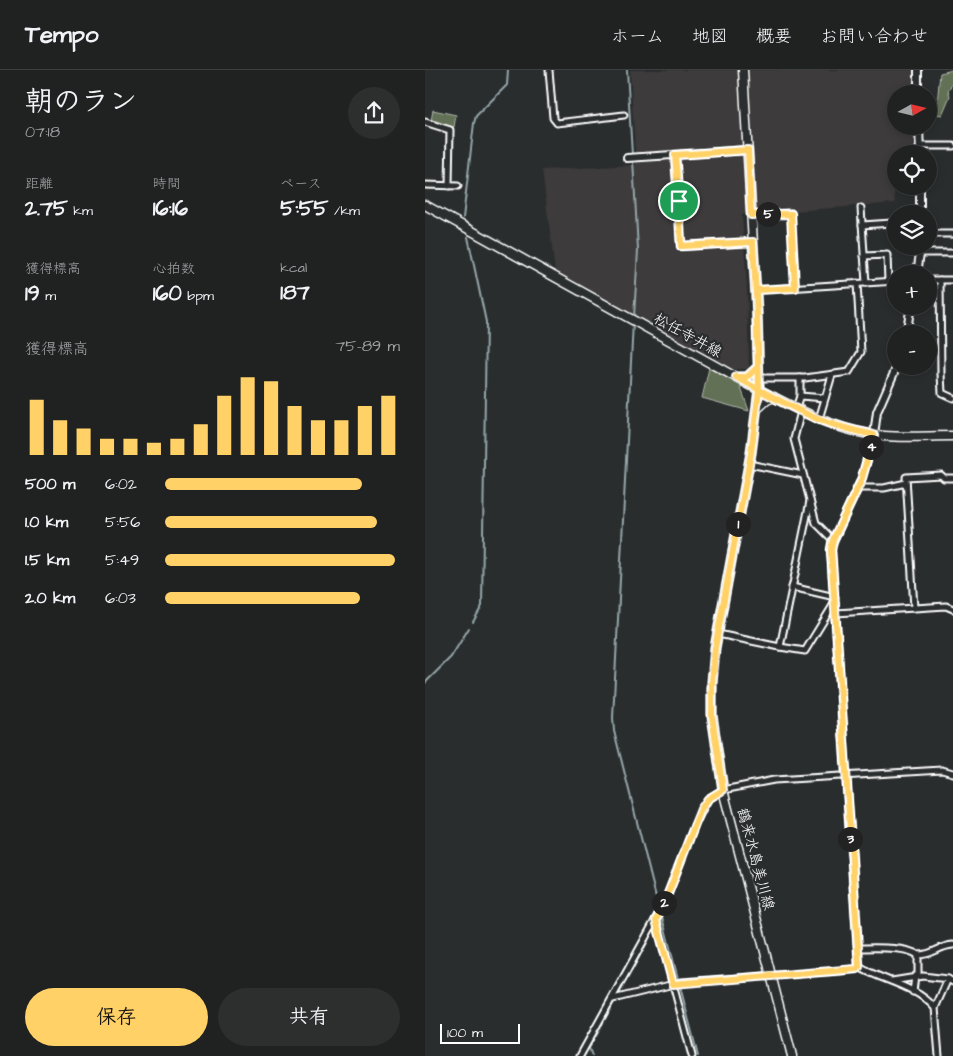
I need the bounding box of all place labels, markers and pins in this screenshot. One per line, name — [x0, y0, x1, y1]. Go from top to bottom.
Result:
pin — [658, 180, 700, 222]
pin: 5 — [755, 202, 781, 226]
pin: 4 — [859, 434, 883, 460]
pin: 1 — [725, 512, 751, 536]
pin: 3 — [837, 826, 863, 852]
pin: 2 — [651, 890, 677, 916]

